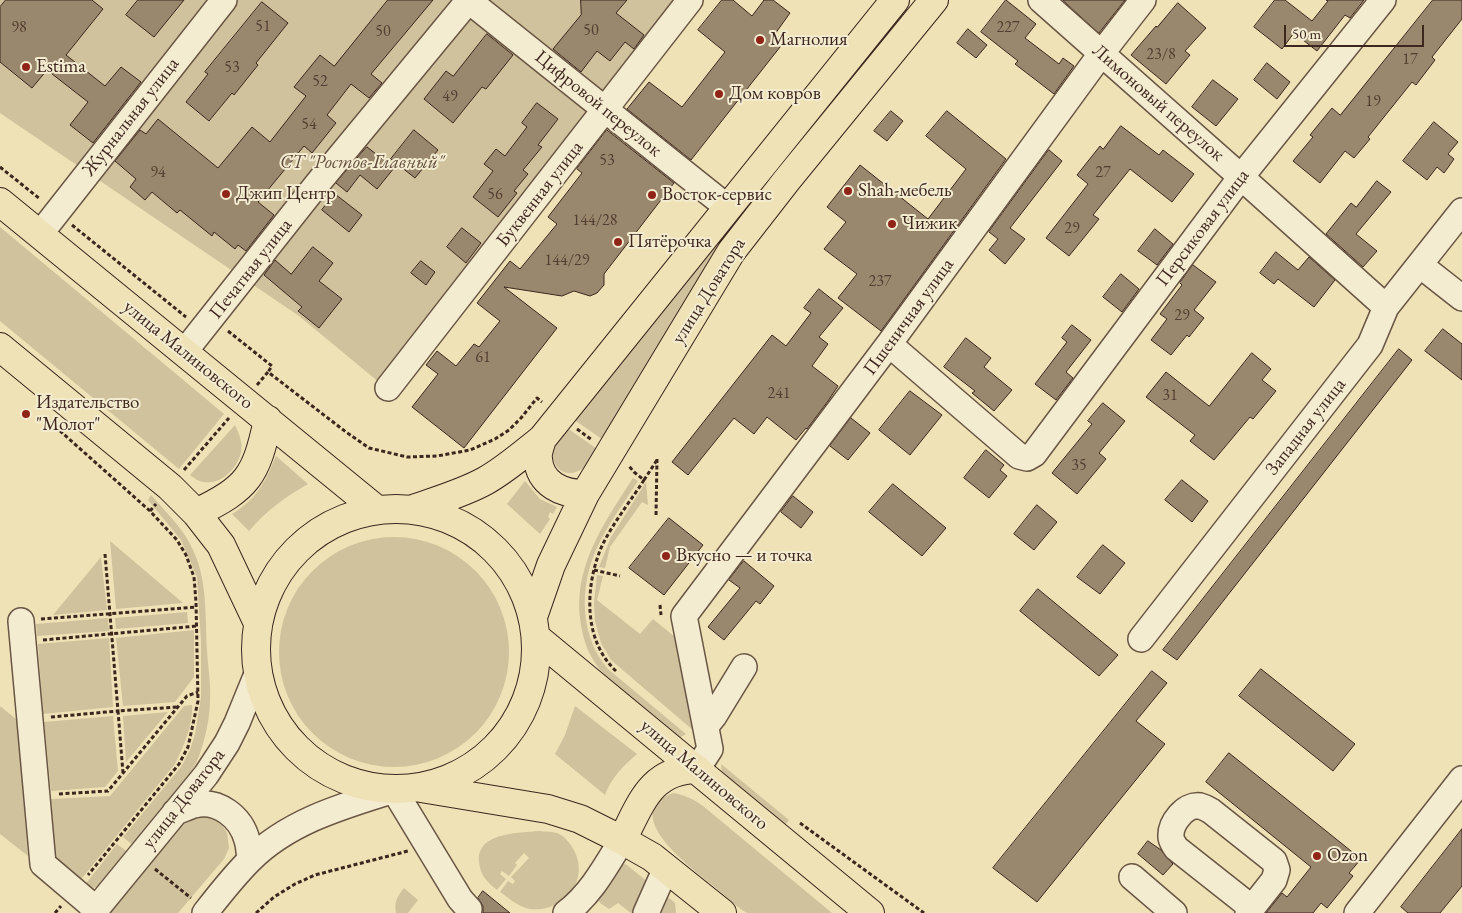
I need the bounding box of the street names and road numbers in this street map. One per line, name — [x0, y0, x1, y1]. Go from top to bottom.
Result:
street label: Лимоновый переулок — [1087, 40, 1229, 166]
street label: Цифровой переулок — [530, 46, 666, 162]
street label: Журнальная улица — [78, 53, 184, 181]
street label: Буквенная улица — [492, 137, 588, 251]
street label: Персиковая улица — [1152, 165, 1254, 291]
street label: Печатная улица — [205, 214, 297, 324]
street label: улица Доватора — [667, 234, 751, 348]
street label: Пшеничная улица — [859, 254, 959, 380]
street label: улица Малиновского — [118, 296, 258, 414]
street label: Западная улица — [1261, 374, 1351, 480]
street label: улица Малиновского — [635, 715, 773, 835]
street label: улица Доватора — [138, 744, 230, 854]

